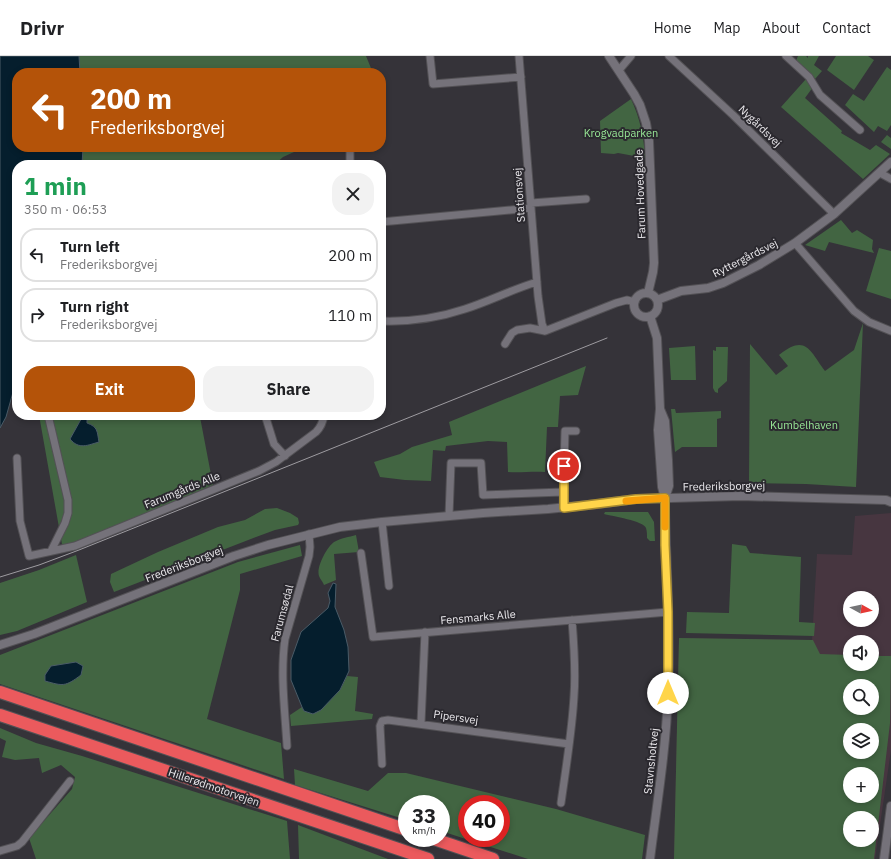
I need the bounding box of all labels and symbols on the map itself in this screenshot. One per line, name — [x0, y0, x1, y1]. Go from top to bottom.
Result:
street label: Nygårdsvej — [736, 102, 784, 150]
park label: Krogvadparken — [584, 126, 658, 140]
street label: Farum Hovedgade — [631, 149, 649, 239]
street label: Stationsvej — [510, 167, 528, 223]
street label: Ryttergårdsvej — [710, 236, 780, 280]
park label: Kumbelhaven — [770, 418, 838, 432]
pin — [547, 449, 581, 483]
street label: Farumgårds Alle — [142, 468, 222, 512]
street label: Frederiksborgvej — [683, 478, 765, 494]
street label: Frederiksborgvej — [143, 543, 225, 585]
street label: Farumsødal — [268, 583, 296, 643]
north arrow — [843, 591, 879, 627]
street label: Fensmarks Alle — [440, 607, 516, 627]
position arrow — [647, 672, 689, 714]
street label: Pipersvej — [433, 707, 479, 727]
street label: Stavnsholtvej — [641, 727, 661, 795]
street label: Hillerødmotorvejen — [167, 765, 261, 809]
speed limit sign: 40 — [458, 795, 510, 847]

